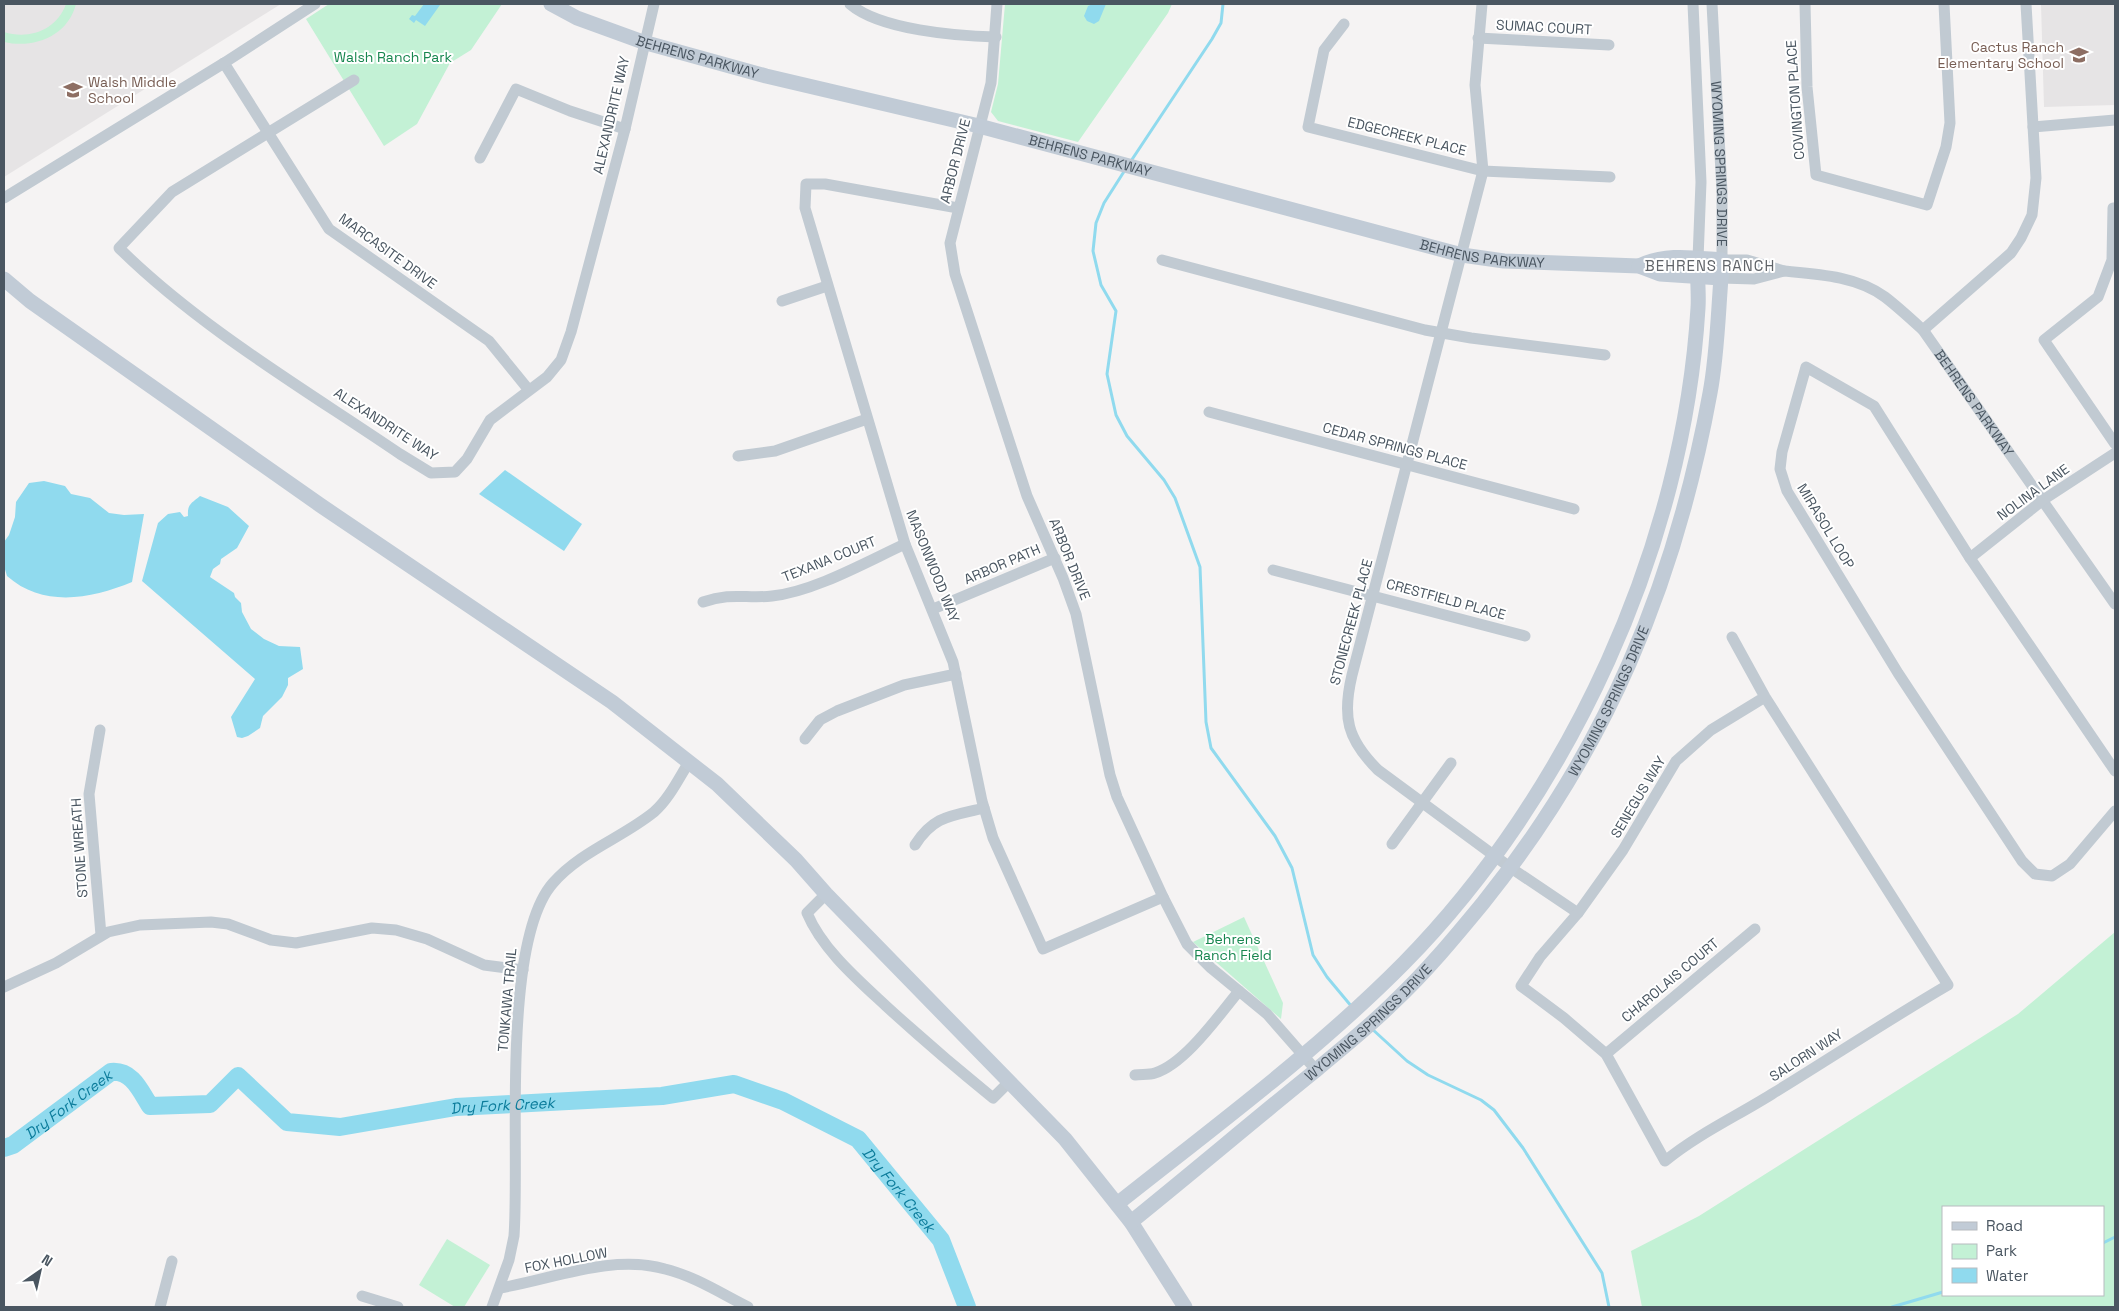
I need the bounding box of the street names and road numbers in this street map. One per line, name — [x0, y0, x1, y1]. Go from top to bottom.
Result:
street label: SUMAC COURT — [1496, 16, 1592, 38]
street label: BEHRENS PARKWAY — [633, 31, 761, 83]
street label: COVINGTON PLACE — [1782, 39, 1808, 161]
street label: ALEXANDRITE WAY — [589, 54, 633, 176]
street label: WYOMING SPRINGS DRIVE — [1707, 81, 1731, 247]
street label: EDGECREEK PLACE — [1346, 113, 1468, 159]
street label: ARBOR DRIVE — [936, 117, 974, 205]
street label: BEHRENS PARKWAY — [1026, 131, 1154, 181]
street label: MARCASITE DRIVE — [335, 209, 441, 293]
street label: BEHRENS PARKWAY — [1418, 235, 1546, 272]
street label: BEHRENS PARKWAY — [1930, 346, 2018, 460]
street label: ALEXANDRITE WAY — [330, 384, 442, 465]
street label: CEDAR SPRINGS PLACE — [1321, 418, 1469, 474]
street label: NOLINA LANE — [1993, 460, 2073, 524]
street label: MIRASOL LOOP — [1793, 480, 1859, 572]
street label: MASONWOOD WAY — [902, 507, 964, 625]
street label: ARBOR DRIVE — [1045, 515, 1095, 603]
street label: TEXANA COURT — [779, 532, 879, 586]
street label: ARBOR PATH — [961, 540, 1043, 588]
street label: STONECREEK PLACE — [1326, 557, 1377, 687]
street label: CRESTFIELD PLACE — [1384, 574, 1508, 624]
street label: WYOMING SPRINGS DRIVE — [1564, 623, 1653, 779]
street label: SENEGUS WAY — [1606, 752, 1670, 841]
street label: STONE WREATH — [67, 797, 91, 899]
street label: CHAROLAIS COURT — [1618, 934, 1722, 1026]
street label: TONKAWA TRAIL — [493, 947, 521, 1053]
street label: WYOMING SPRINGS DRIVE — [1301, 960, 1436, 1085]
street label: SALORN WAY — [1766, 1024, 1846, 1085]
street label: FOX HOLLOW — [523, 1243, 609, 1277]

